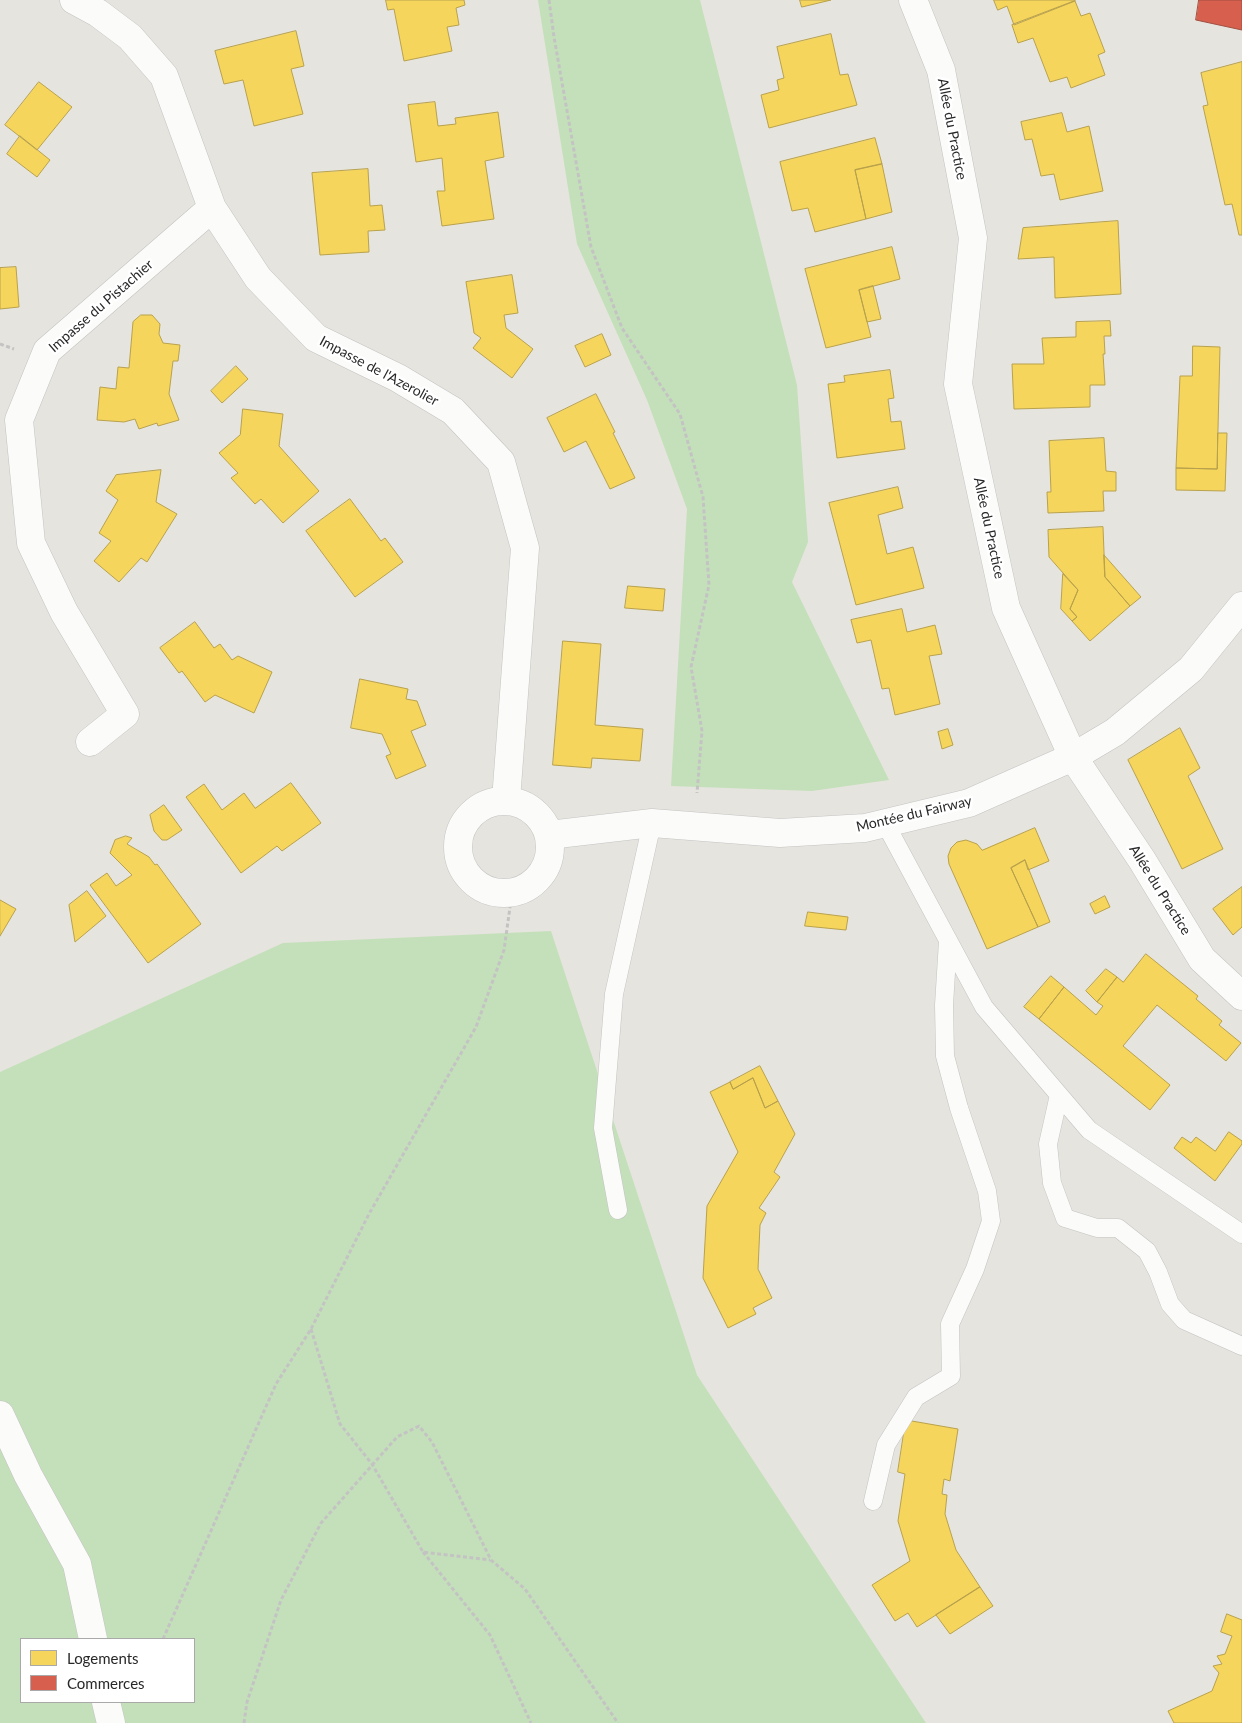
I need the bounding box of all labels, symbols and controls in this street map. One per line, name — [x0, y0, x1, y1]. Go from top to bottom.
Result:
street label: Allée du Practice — [934, 77, 970, 181]
street label: Impasse du Pistachier — [45, 256, 157, 356]
street label: Impasse de l'Azerolier — [317, 333, 441, 409]
street label: Allée du Practice — [970, 476, 1008, 580]
street label: Montée du Fairway — [854, 793, 974, 835]
street label: Allée du Practice — [1126, 842, 1194, 938]
legend — [20, 1638, 195, 1703]
text: Logements — [67, 1649, 139, 1667]
text: Commerces — [67, 1674, 145, 1692]

